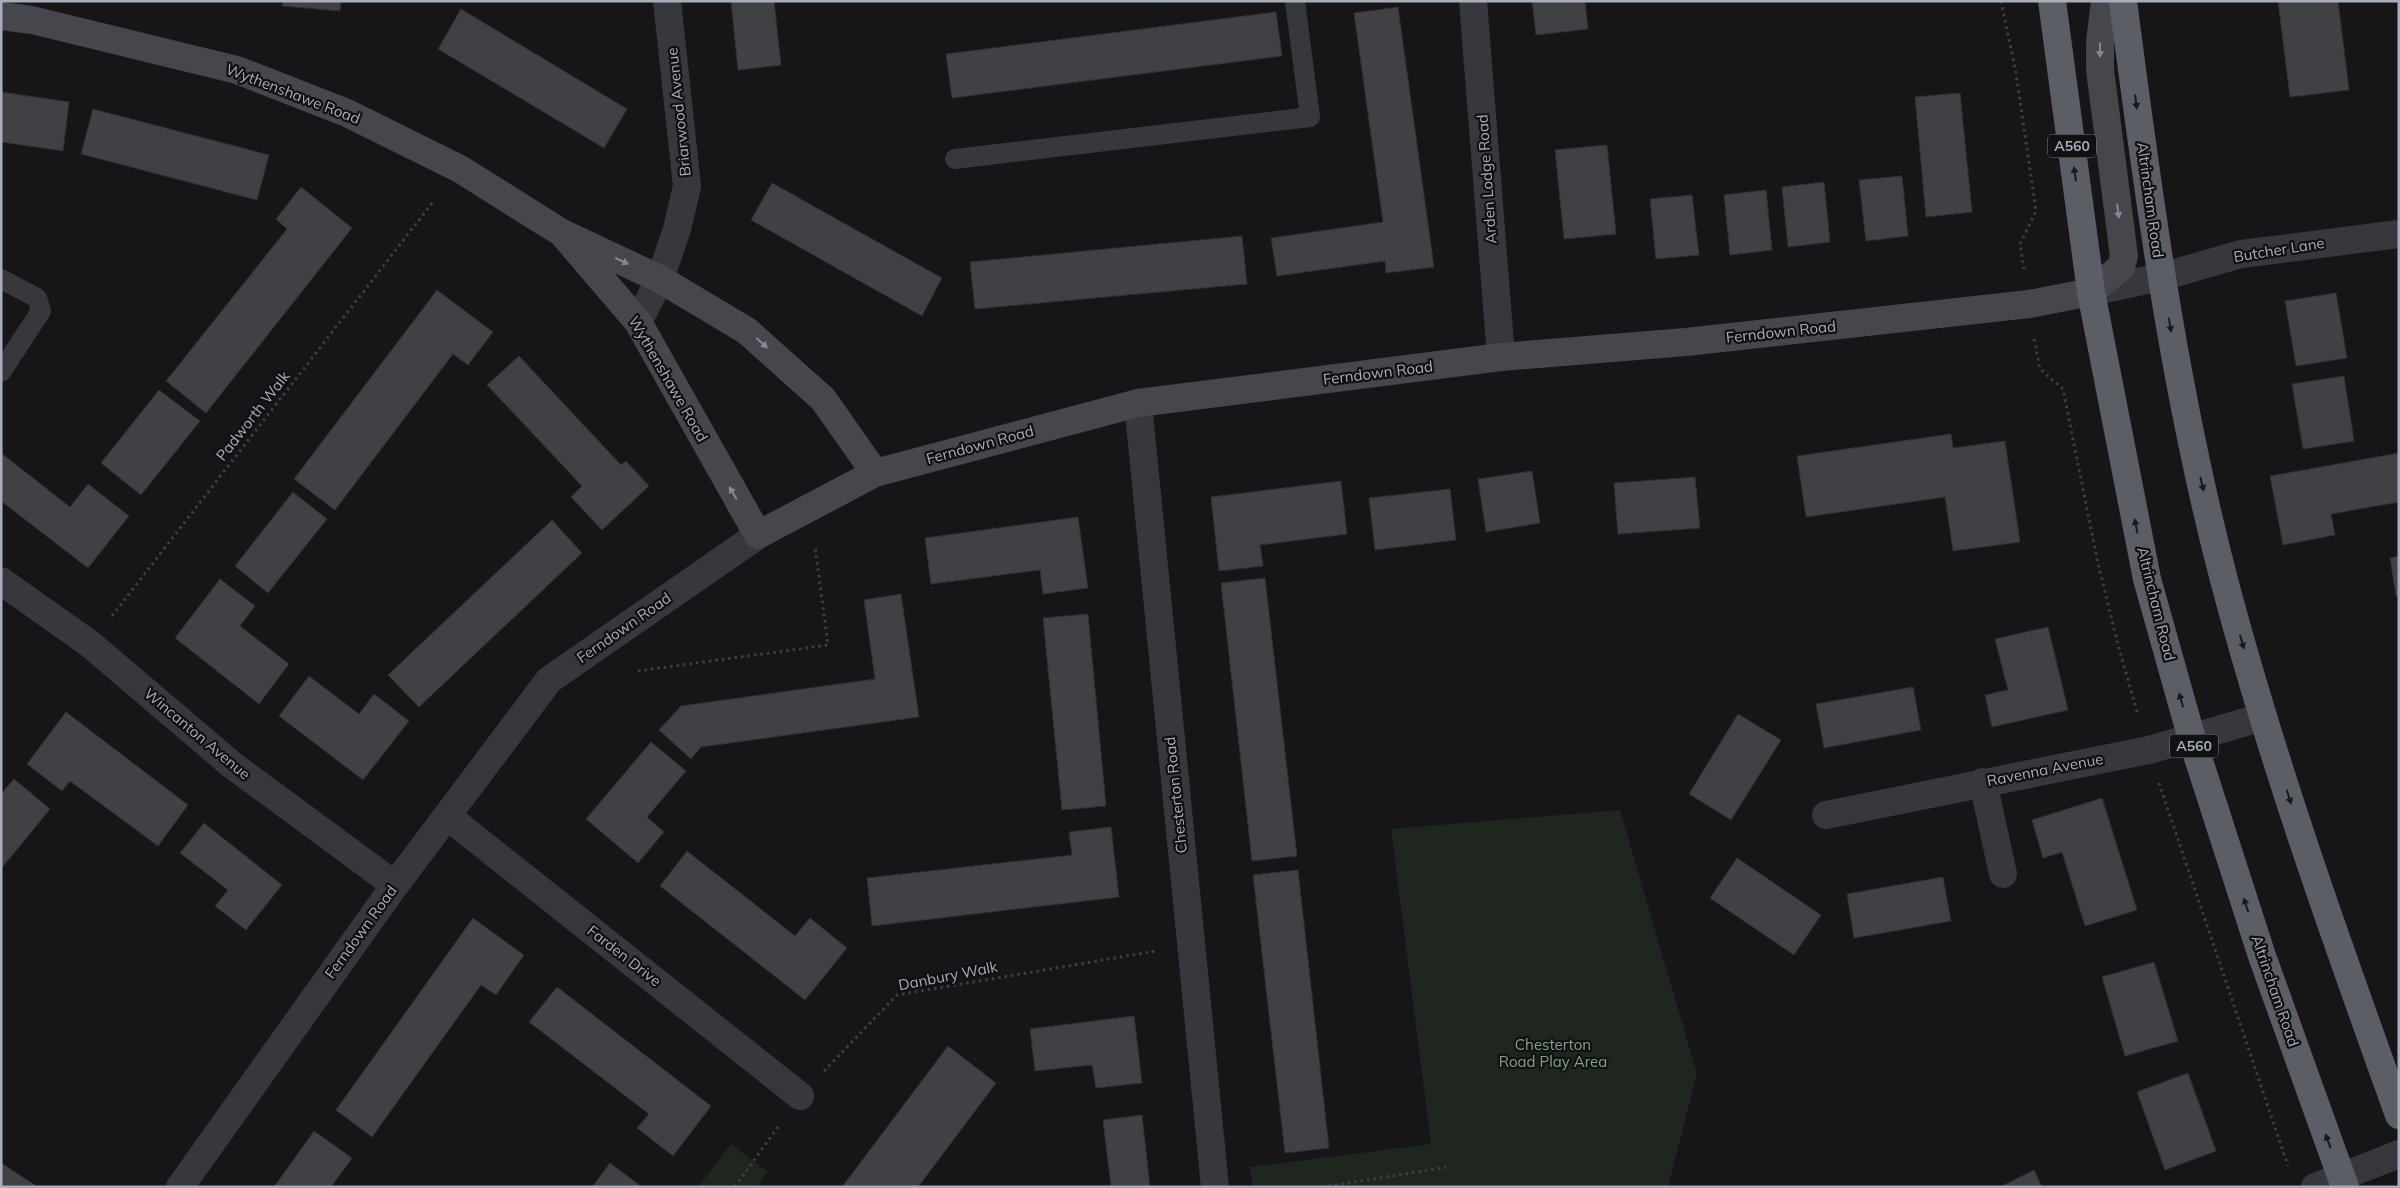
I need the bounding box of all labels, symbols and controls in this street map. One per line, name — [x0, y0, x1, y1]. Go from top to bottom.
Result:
one-way arrow — [2096, 42, 2104, 58]
street label: Briarwood Avenue — [662, 47, 695, 177]
street label: Wythenshawe Road — [223, 59, 363, 128]
one-way arrow — [2132, 94, 2140, 110]
street label: Arden Lodge Road — [1472, 114, 1501, 244]
road number: A560 — [2048, 134, 2096, 158]
street label: Altrincham Road — [2133, 141, 2168, 259]
one-way arrow — [2071, 166, 2079, 182]
one-way arrow — [2114, 203, 2122, 219]
street label: Butcher Lane — [2232, 233, 2326, 266]
one-way arrow — [615, 257, 629, 265]
street label: Wythenshawe Road — [625, 312, 712, 445]
street label: Ferndown Road — [1725, 316, 1837, 347]
one-way arrow — [2167, 317, 2175, 333]
one-way arrow — [755, 338, 768, 349]
street label: Ferndown Road — [1322, 356, 1434, 389]
street label: Padworth Walk — [212, 367, 294, 464]
street label: Ferndown Road — [924, 421, 1036, 468]
one-way arrow — [2198, 477, 2206, 492]
one-way arrow — [729, 486, 738, 500]
one-way arrow — [2132, 518, 2140, 533]
street label: Altrincham Road — [2133, 545, 2180, 663]
street label: Ferndown Road — [573, 588, 674, 667]
one-way arrow — [2238, 634, 2246, 649]
street label: Wincanton Avenue — [140, 684, 254, 784]
one-way arrow — [2177, 692, 2185, 707]
road number: A560 — [2170, 734, 2218, 758]
street label: Chesterton Road — [1160, 736, 1191, 854]
street label: Ravenna Avenue — [1985, 749, 2105, 790]
one-way arrow — [2286, 790, 2294, 805]
street label: Ferndown Road — [320, 881, 401, 982]
one-way arrow — [2242, 897, 2250, 912]
street label: Farden Drive — [584, 921, 665, 990]
street label: Altrincham Road — [2247, 933, 2303, 1049]
street label: Danbury Walk — [897, 957, 999, 994]
park label: Chesterton Road Play Area — [1499, 1035, 1607, 1071]
one-way arrow — [2324, 1133, 2332, 1148]

